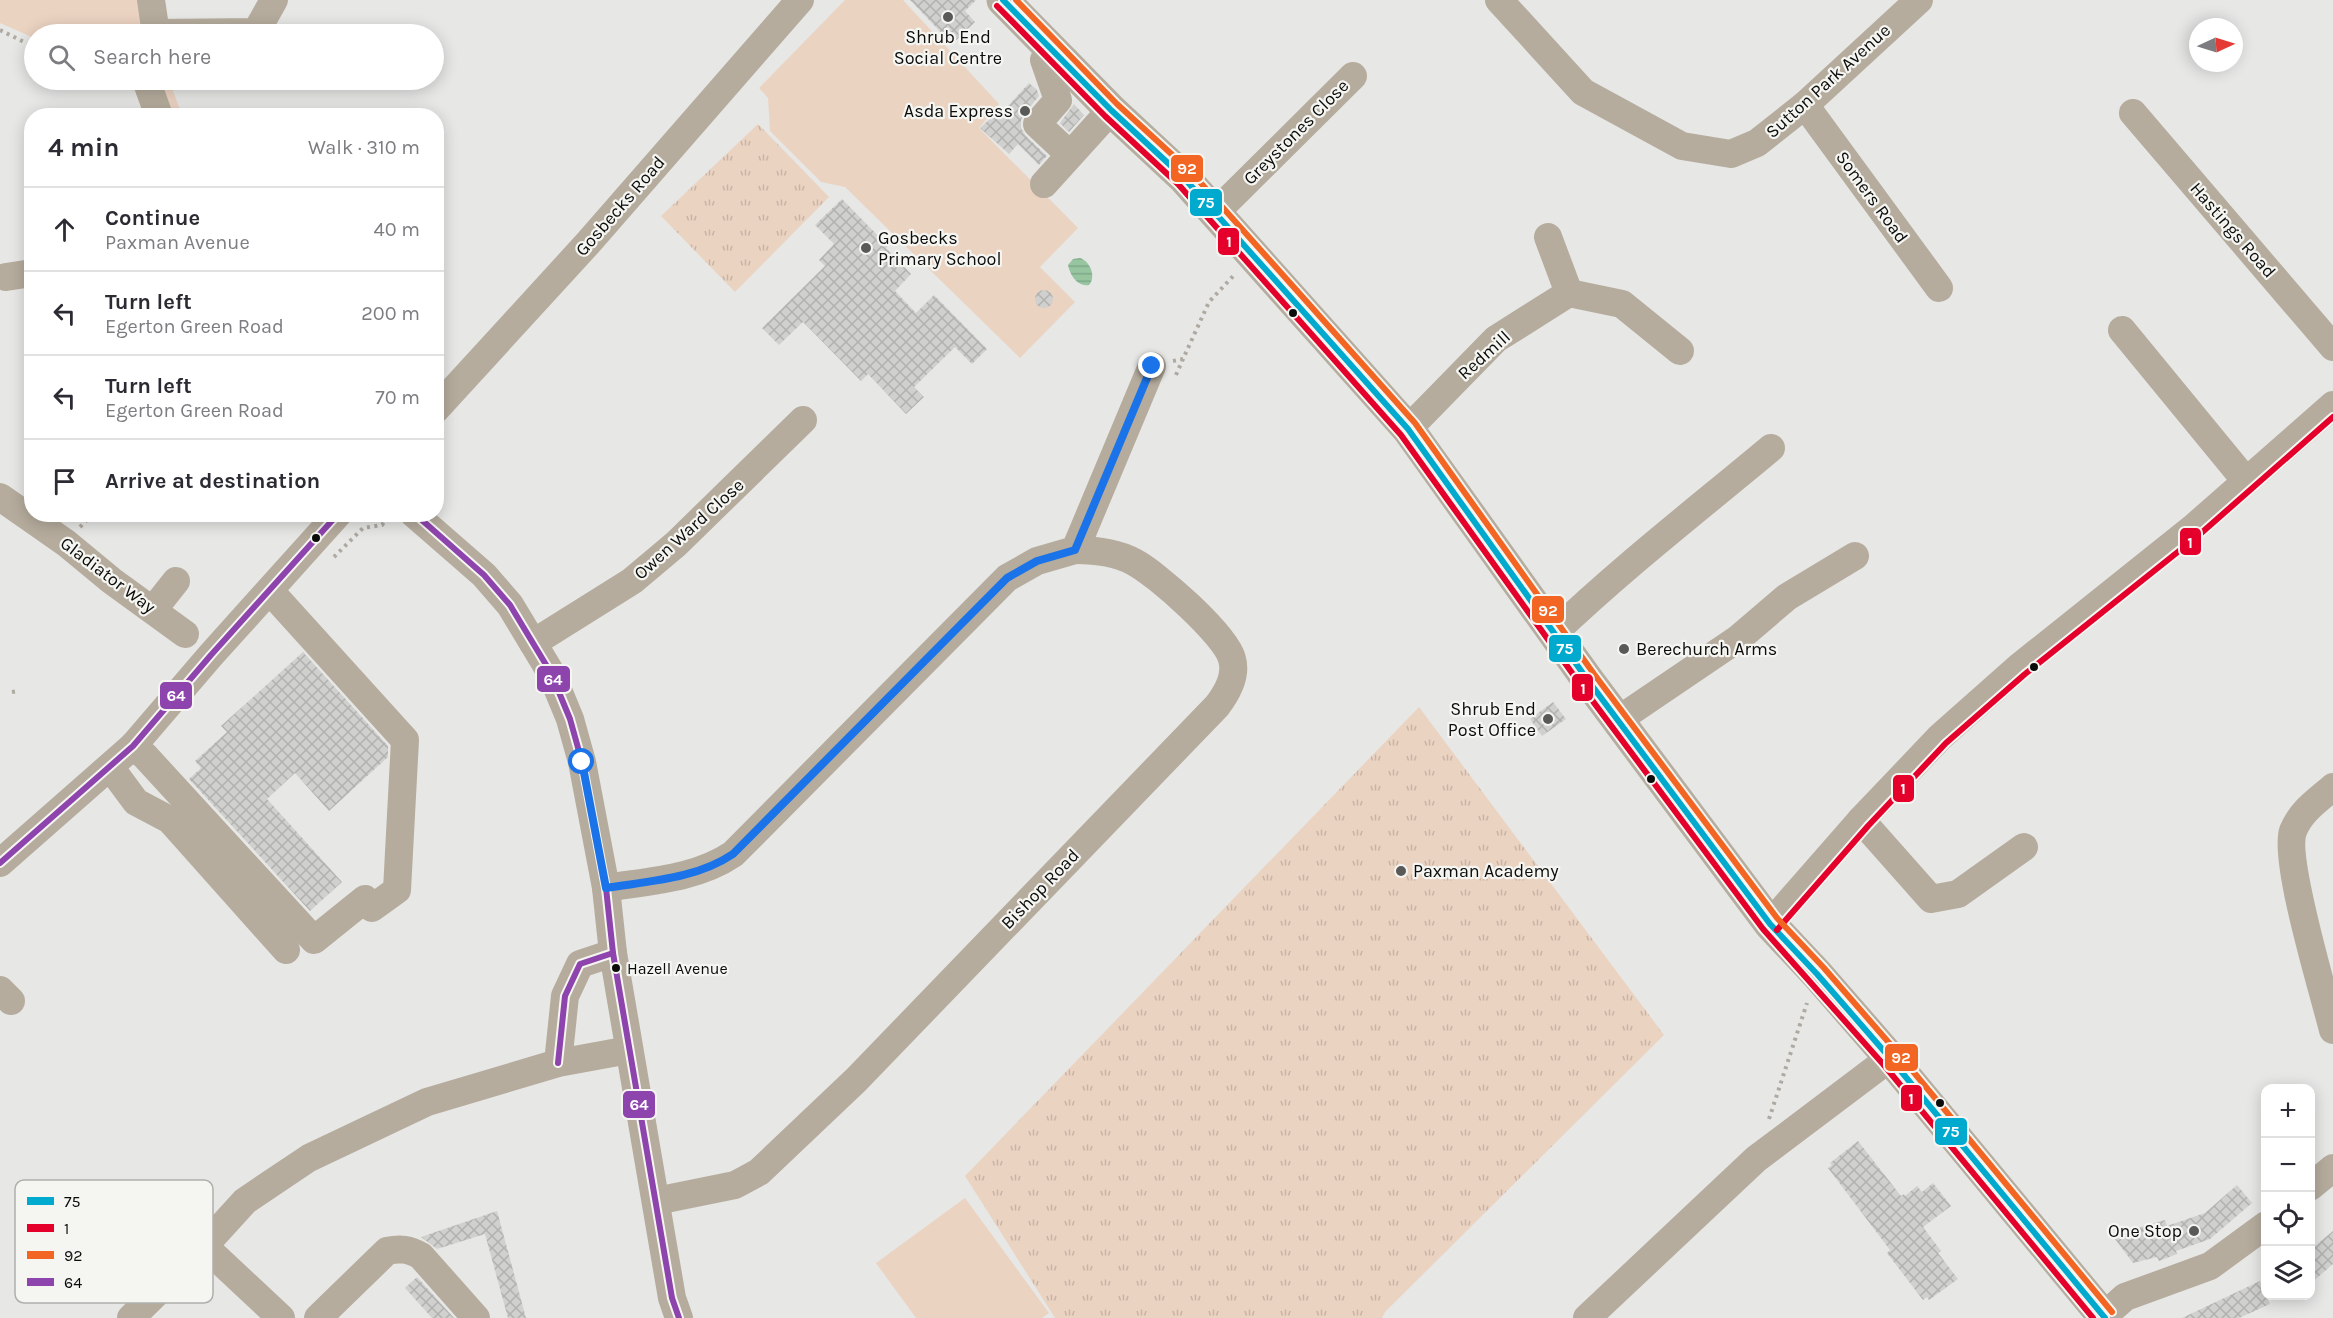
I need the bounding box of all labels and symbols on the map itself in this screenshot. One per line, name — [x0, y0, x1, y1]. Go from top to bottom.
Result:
marker: Shrub End Social Centre — [941, 10, 955, 24]
north arrow — [2189, 18, 2243, 72]
street label: Sutton Park Avenue — [1761, 19, 1895, 143]
place label: Shrub End Social Centre — [894, 26, 1002, 69]
street label: Greystones Close — [1239, 75, 1353, 189]
place label: Asda Express — [904, 100, 1013, 122]
marker: Asda Express — [1018, 104, 1032, 118]
street label: Somers Road — [1831, 147, 1913, 247]
street label: Gosbecks Road — [571, 151, 669, 261]
line badge: 92 — [1170, 154, 1204, 183]
text: 92 — [1177, 159, 1197, 178]
street label: Hastings Road — [2185, 178, 2281, 282]
line badge: 75 — [1189, 188, 1223, 217]
text: 75 — [1197, 193, 1215, 212]
place label: Gosbecks Primary School — [878, 227, 1002, 270]
line badge: 1 — [1217, 227, 1240, 256]
text: 1 — [1226, 232, 1232, 251]
marker: Gosbecks Primary School — [859, 241, 873, 255]
unlabelled marker — [1287, 307, 1299, 319]
street label: Redmill — [1453, 326, 1515, 384]
route end — [1138, 352, 1164, 378]
street label: Owen Ward Close — [629, 474, 749, 584]
line badge: 1 — [2179, 527, 2202, 556]
street label: Gladiator Way — [56, 532, 161, 618]
unlabelled marker — [310, 532, 322, 544]
text: 1 — [2187, 533, 2193, 552]
line badge: 92 — [1531, 595, 1565, 624]
text: 92 — [1538, 601, 1558, 620]
line badge: 75 — [1548, 634, 1582, 663]
place label: Berechurch Arms — [1636, 638, 1777, 660]
text: 75 — [1556, 639, 1574, 658]
marker: Berechurch Arms — [1617, 642, 1631, 656]
unlabelled marker — [2028, 661, 2040, 673]
line badge: 64 — [536, 665, 571, 693]
text: 64 — [543, 670, 563, 689]
line badge: 1 — [1571, 673, 1594, 702]
text: 1 — [1580, 679, 1586, 698]
line badge: 64 — [159, 681, 193, 710]
text: 64 — [166, 686, 186, 705]
place label: Shrub End Post Office — [1448, 698, 1536, 741]
marker: Shrub End Post Office — [1541, 712, 1555, 726]
route start — [568, 748, 594, 774]
unlabelled marker — [1645, 773, 1657, 785]
line badge: 1 — [1892, 774, 1915, 803]
text: 1 — [1900, 779, 1906, 798]
street label: Bishop Road — [996, 844, 1084, 934]
place label: Paxman Academy — [1413, 860, 1559, 882]
marker: Paxman Academy — [1394, 864, 1408, 878]
place label: Hazell Avenue — [627, 959, 728, 978]
marker: Hazell Avenue — [610, 962, 622, 974]
line badge: 92 — [1884, 1043, 1919, 1072]
text: 92 — [1891, 1048, 1911, 1067]
line badge: 1 — [1900, 1084, 1923, 1112]
text: 1 — [1908, 1089, 1914, 1108]
line badge: 64 — [622, 1090, 656, 1119]
text: 64 — [629, 1095, 649, 1114]
unlabelled marker — [1934, 1097, 1946, 1109]
line badge: 75 — [1934, 1117, 1968, 1146]
text: 75 — [1942, 1122, 1960, 1141]
legend — [15, 1180, 213, 1303]
text: 75 — [64, 1192, 81, 1211]
text: 1 — [64, 1219, 69, 1238]
place label: One Stop — [2108, 1220, 2182, 1242]
marker: One Stop — [2187, 1224, 2201, 1238]
text: 92 — [64, 1246, 83, 1265]
text: 64 — [64, 1273, 82, 1292]

